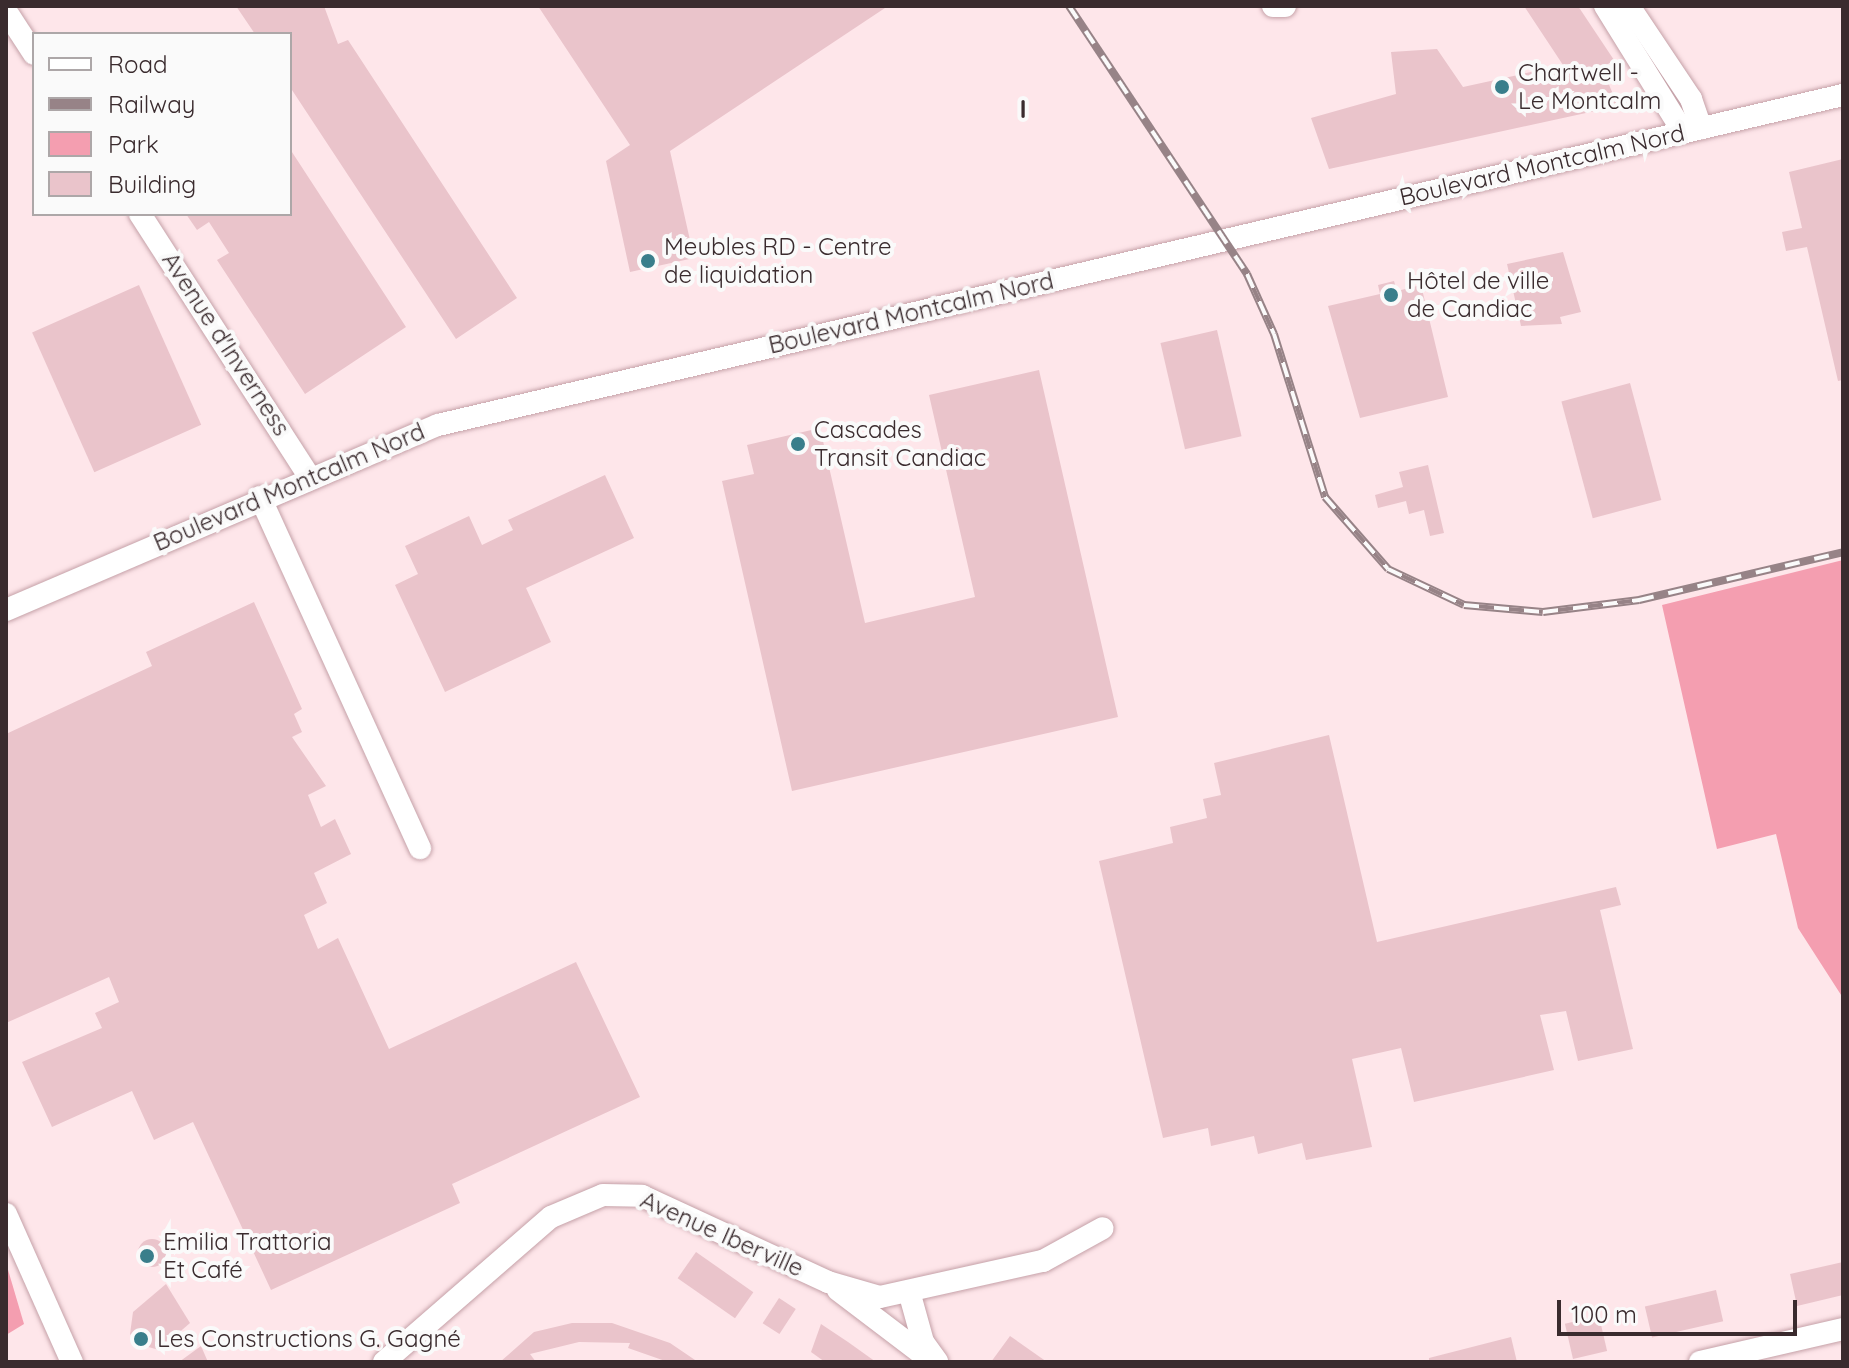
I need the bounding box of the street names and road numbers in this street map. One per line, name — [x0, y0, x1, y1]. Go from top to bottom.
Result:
street label: Boulevard Montcalm Nord — [1397, 118, 1687, 212]
street label: Avenue d'Inverness — [156, 247, 296, 441]
street label: Boulevard Montcalm Nord — [766, 266, 1056, 360]
street label: Boulevard Montcalm Nord — [149, 417, 429, 557]
street label: Avenue Iberville — [636, 1185, 808, 1283]

